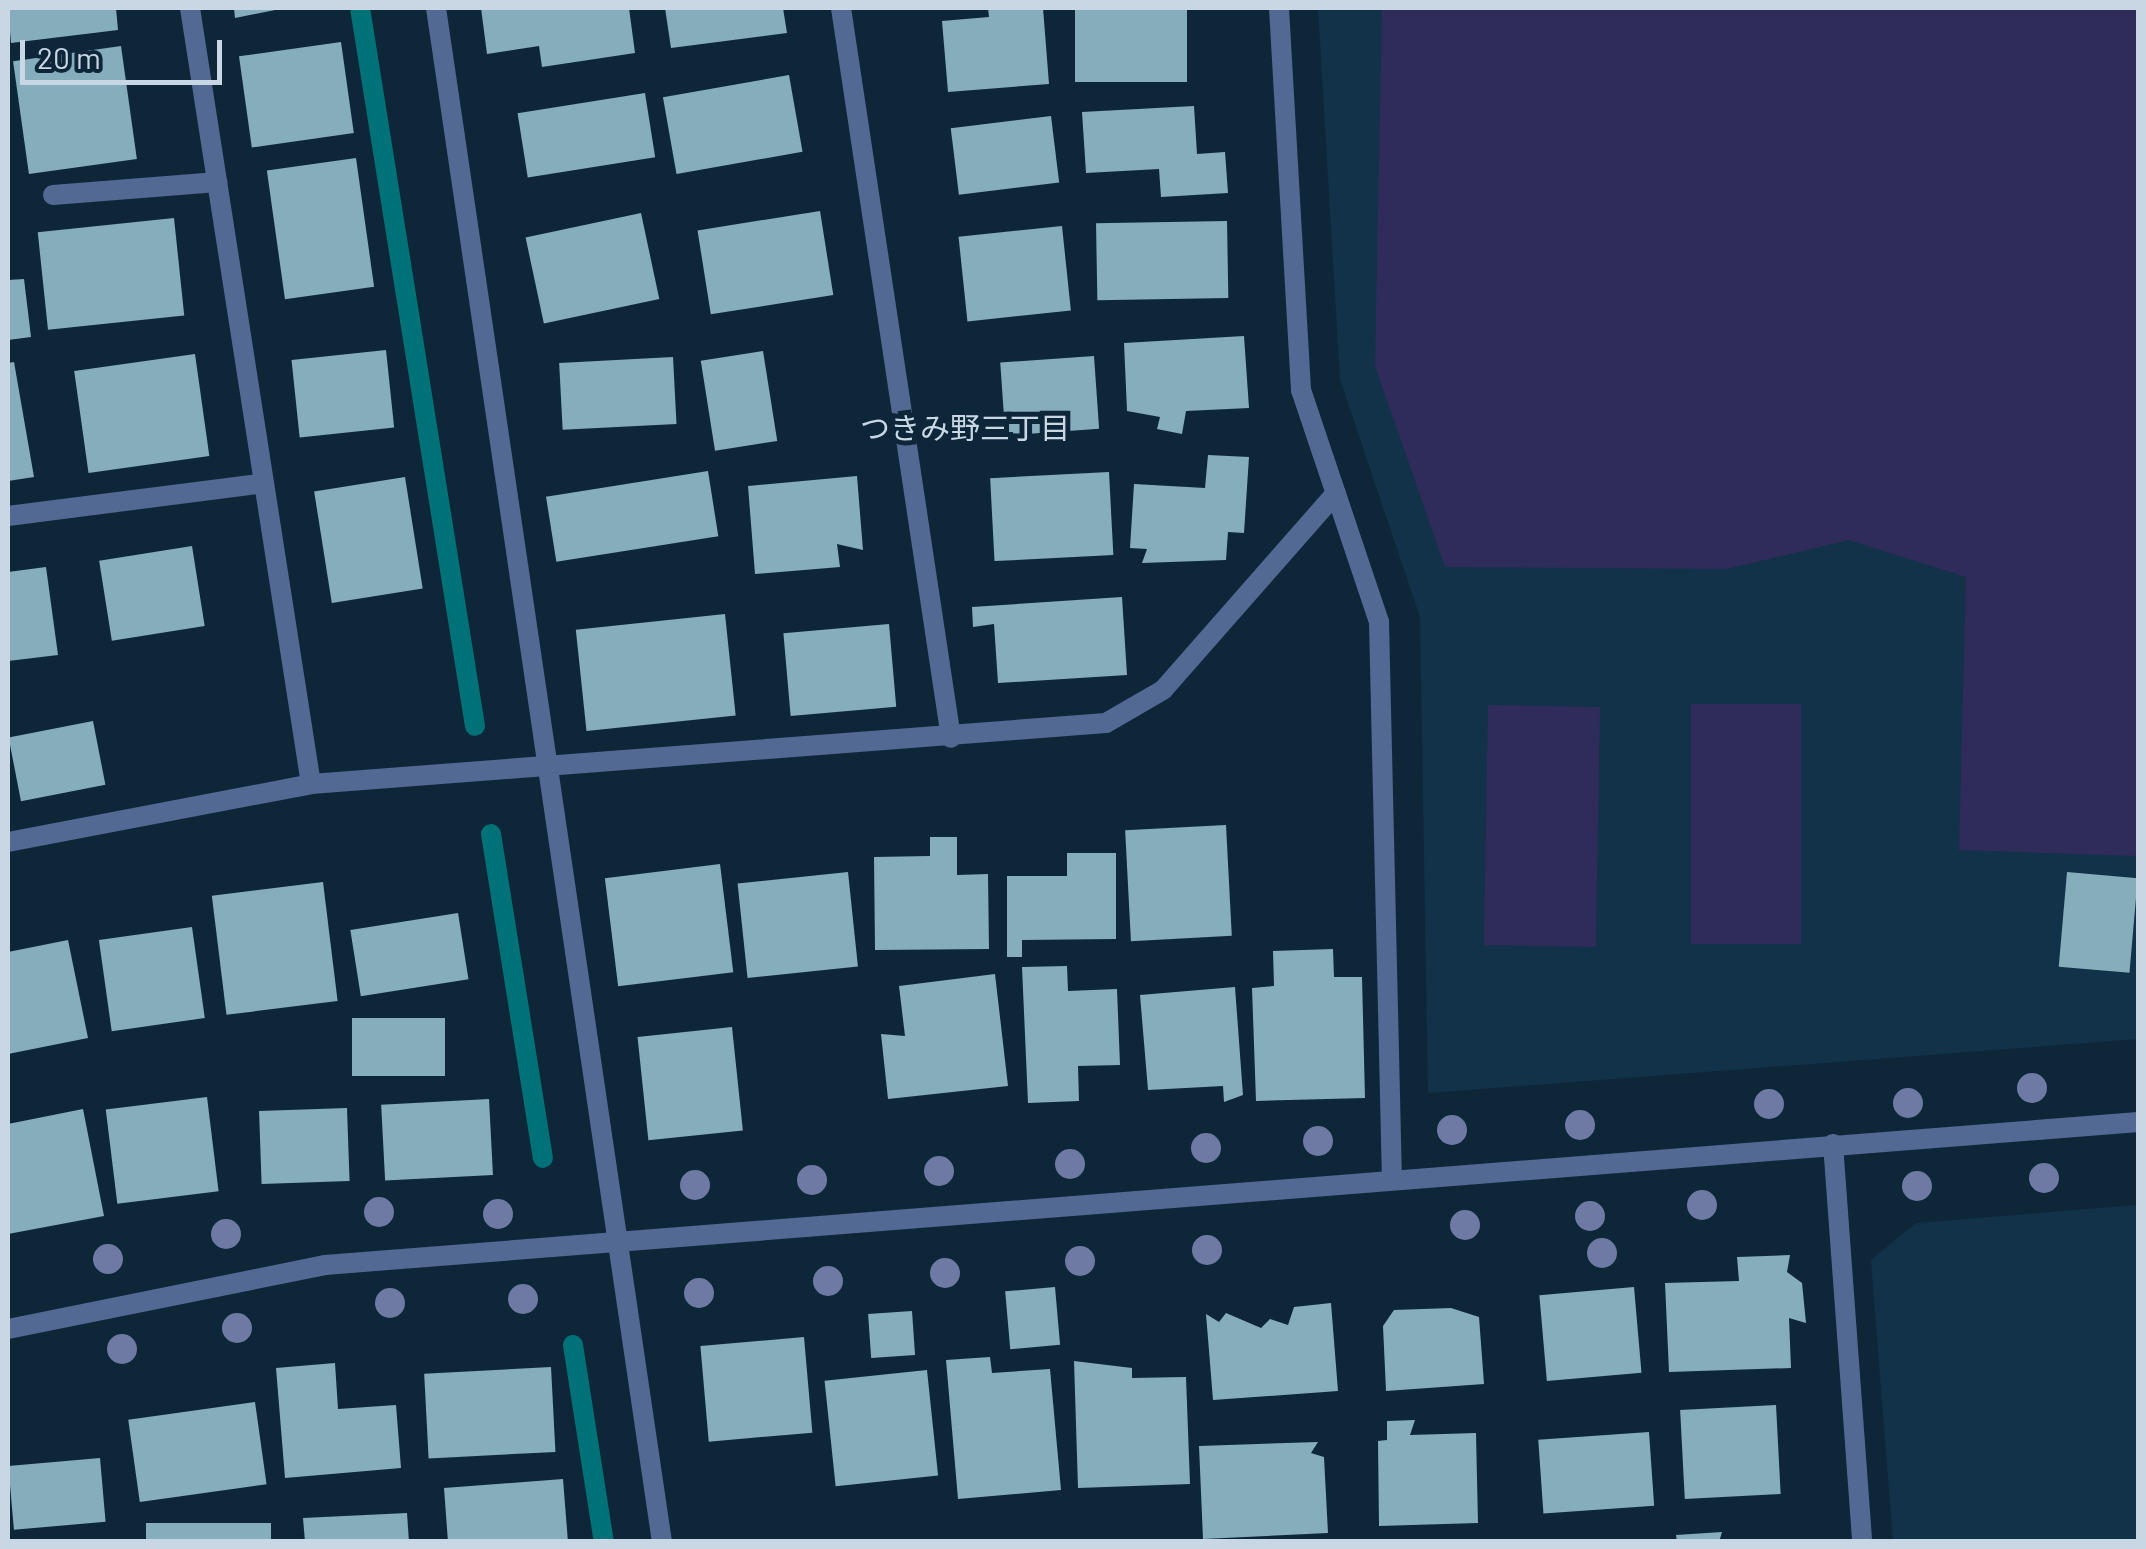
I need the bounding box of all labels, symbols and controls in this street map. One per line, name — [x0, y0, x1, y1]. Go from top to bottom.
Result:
scale bar — [25, 20, 228, 82]
text: 20 m — [37, 39, 101, 75]
district label: つきみ野三丁目 — [860, 409, 1070, 445]

